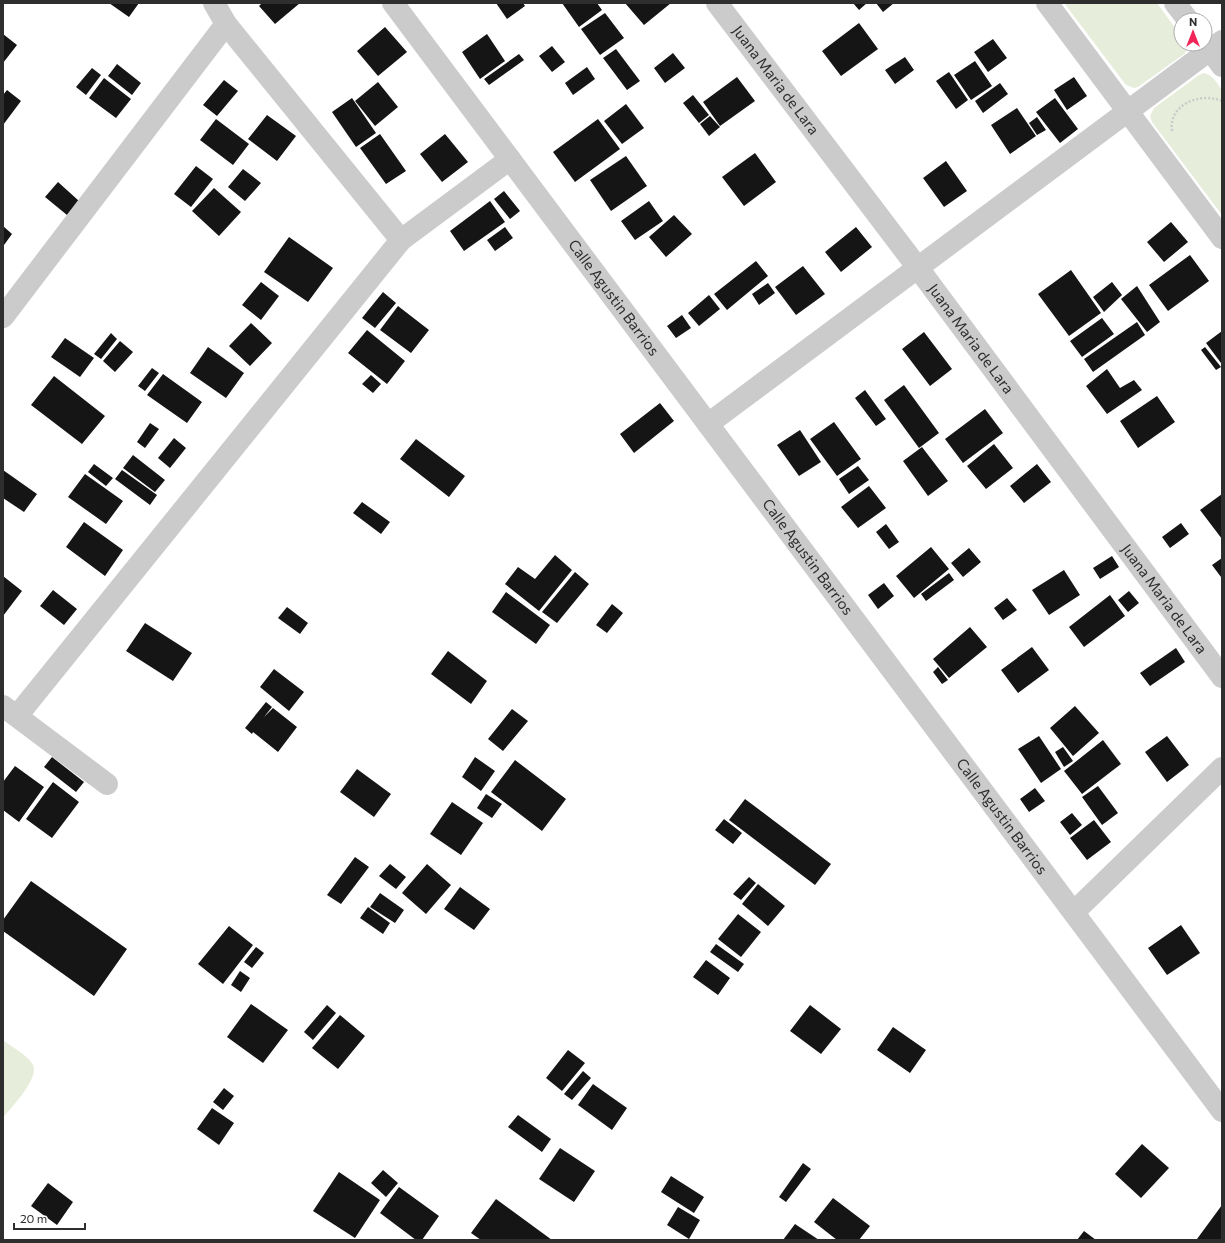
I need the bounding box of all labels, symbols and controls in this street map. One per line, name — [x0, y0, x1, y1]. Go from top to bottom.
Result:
north arrow — [1173, 12, 1213, 52]
text: N — [1189, 15, 1197, 28]
street label: Juana Maria de Lara — [729, 22, 824, 138]
street label: Calle Agustin Barrios — [565, 235, 664, 359]
street label: Juana Maria de Lara — [925, 280, 1018, 397]
street label: Calle Agustin Barrios — [759, 495, 858, 618]
street label: Juana Maria de Lara — [1118, 540, 1211, 657]
street label: Calle Agustin Barrios — [953, 754, 1052, 878]
scale bar — [14, 1205, 85, 1231]
text: 20 m — [20, 1211, 47, 1225]

